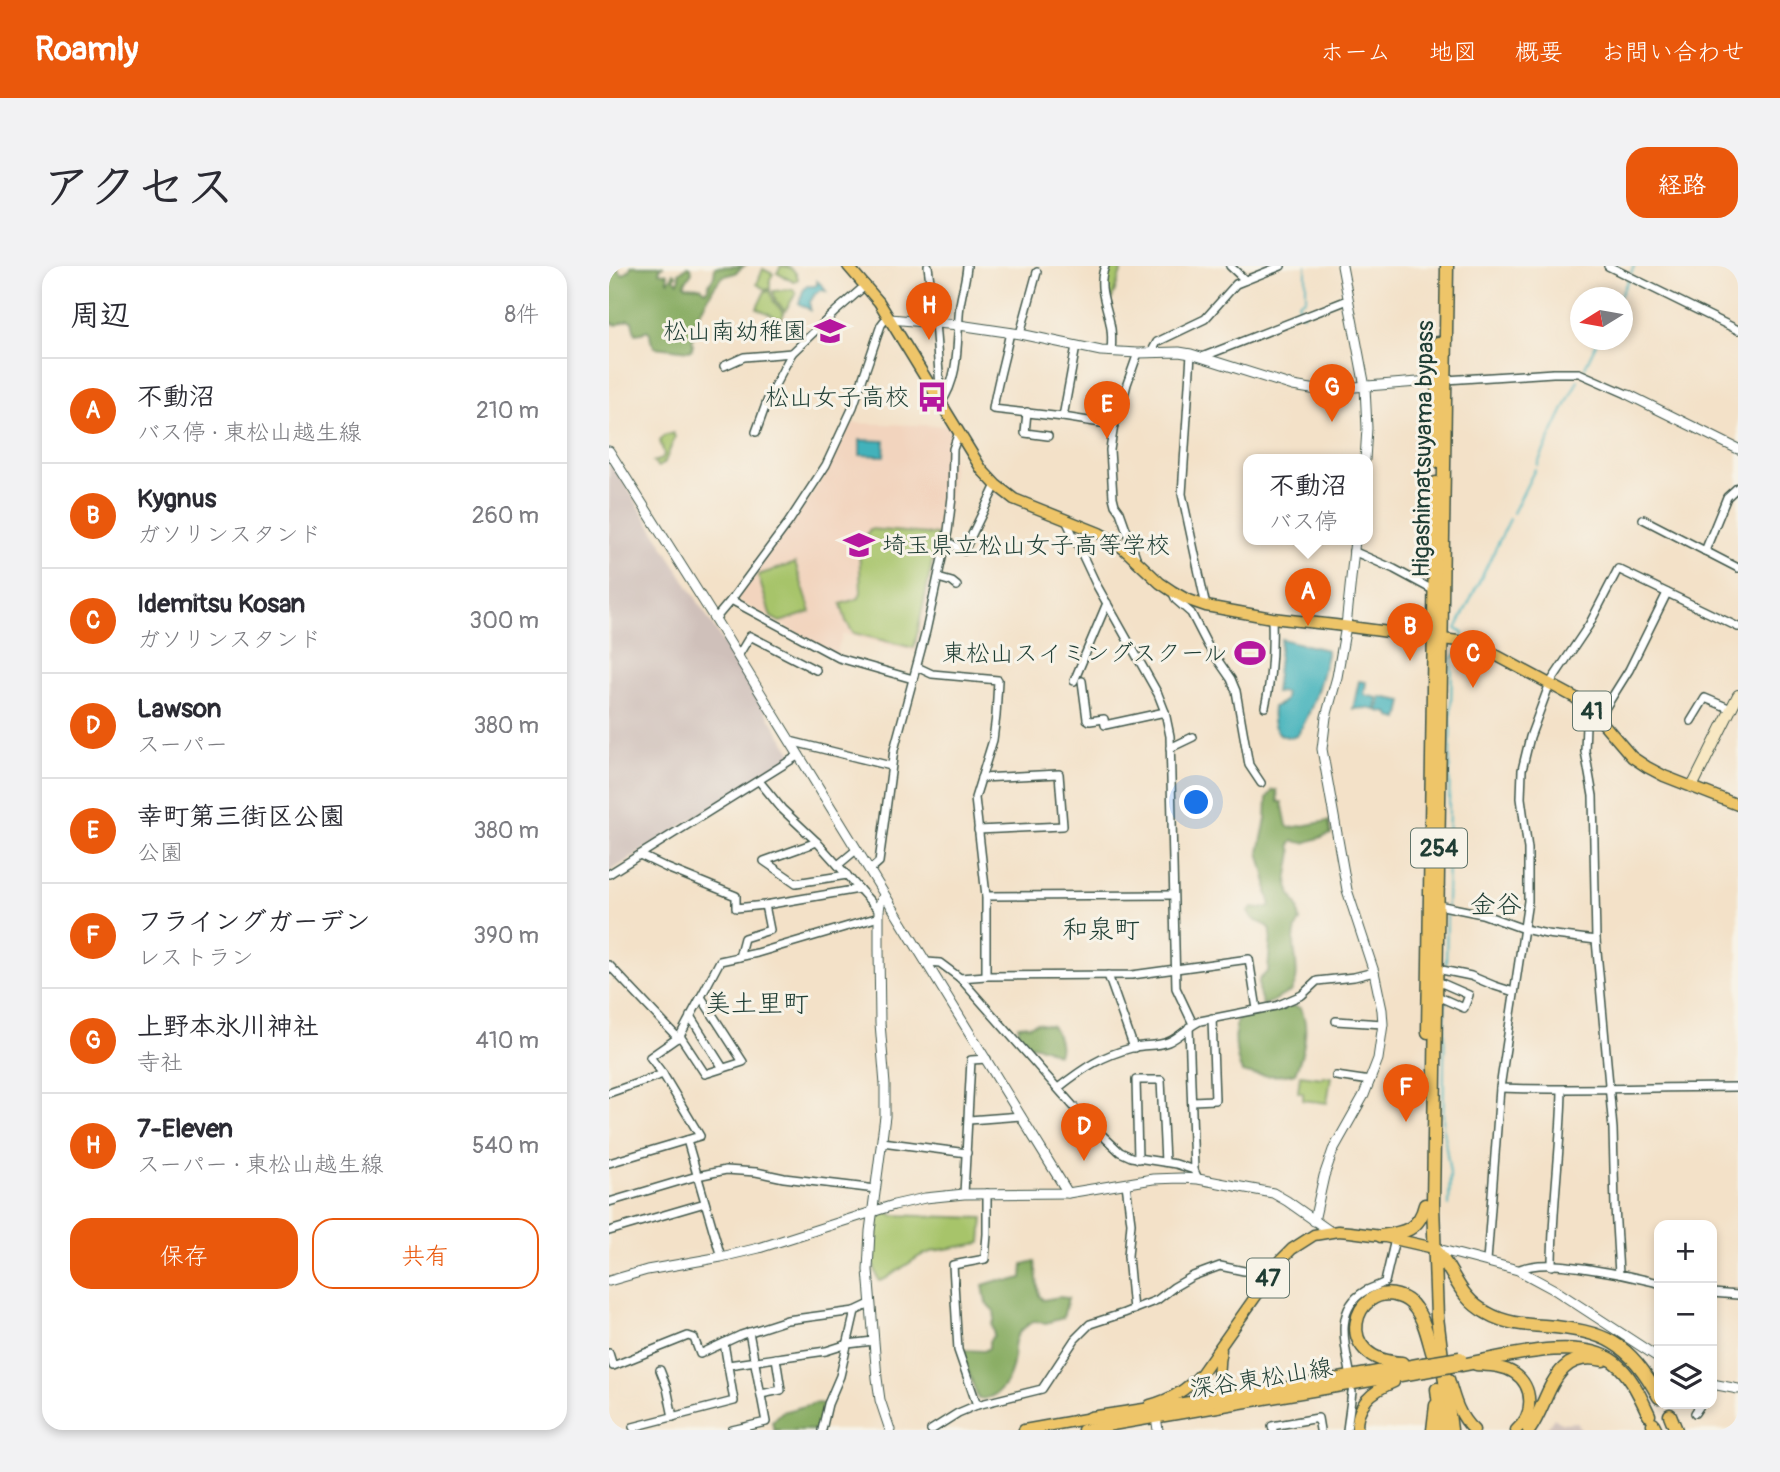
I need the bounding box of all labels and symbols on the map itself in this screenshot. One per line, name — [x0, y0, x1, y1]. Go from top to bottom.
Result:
pin: H — [906, 282, 952, 340]
north arrow — [1570, 287, 1633, 350]
school or university icon: 松山南幼稚園 — [813, 314, 847, 348]
place label: 松山南幼稚園 — [663, 317, 807, 346]
street label: Higashimatsuyama bypass — [1407, 320, 1440, 578]
pin: G — [1309, 364, 1355, 422]
bus stop icon: 松山女子高校 — [915, 380, 949, 414]
pin: E — [1084, 381, 1130, 439]
place label: 松山女子高校 — [765, 383, 909, 412]
school or university icon: 埼玉県立松山女子高等学校 — [842, 528, 876, 562]
place label: 埼玉県立松山女子高等学校 — [882, 531, 1170, 560]
pin: A — [1285, 568, 1331, 626]
pin: B — [1387, 603, 1433, 661]
pin: C — [1450, 630, 1496, 688]
sports icon: 東松山スイミングスクール — [1233, 636, 1267, 670]
place label: 東松山スイミングスクール — [942, 639, 1227, 668]
road number: 41 — [1573, 692, 1611, 730]
your location — [1179, 785, 1213, 819]
road number: 254 — [1411, 828, 1467, 868]
district label: 金谷 — [1470, 889, 1522, 921]
district label: 和泉町 — [1062, 914, 1140, 946]
district label: 美土里町 — [705, 988, 809, 1020]
pin: F — [1383, 1064, 1429, 1122]
pin: D — [1061, 1103, 1107, 1161]
road number: 47 — [1247, 1259, 1289, 1298]
street label: 深谷東松山線 — [1188, 1353, 1334, 1404]

